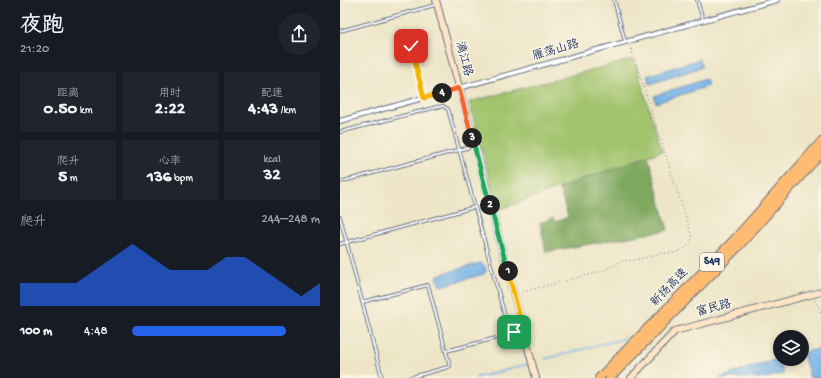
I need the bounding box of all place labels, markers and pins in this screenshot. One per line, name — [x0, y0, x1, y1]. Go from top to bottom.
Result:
pin — [394, 29, 428, 63]
pin: 4 — [432, 83, 452, 103]
pin: 3 — [462, 128, 482, 148]
pin: 2 — [480, 195, 500, 215]
pin: 1 — [498, 261, 518, 281]
pin — [497, 315, 531, 349]

